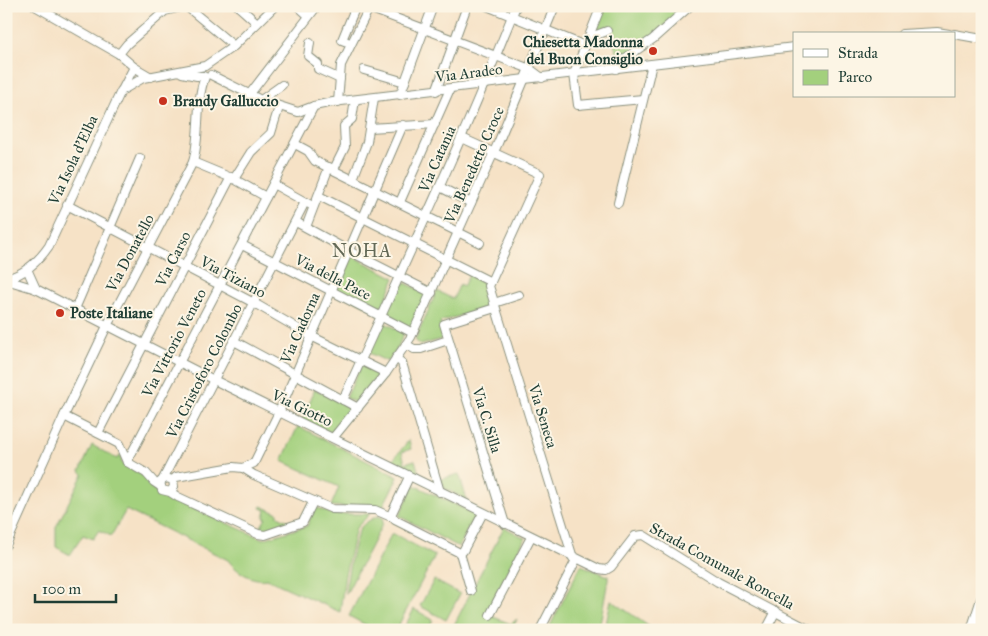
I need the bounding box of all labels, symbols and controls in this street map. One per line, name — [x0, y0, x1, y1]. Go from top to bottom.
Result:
legend — [793, 32, 956, 98]
place label: Chiesetta Madonna del Buon Consiglio — [523, 33, 644, 69]
text: Strada — [838, 44, 878, 62]
marker: Chiesetta Madonna del Buon Consiglio — [647, 45, 659, 57]
street label: Via Aradeo — [433, 60, 504, 86]
text: Parco — [838, 68, 873, 86]
place label: Brandy Galluccio — [173, 92, 279, 111]
marker: Brandy Galluccio — [157, 95, 169, 107]
street label: Via Benedetto Croce — [440, 104, 508, 227]
street label: Via Isola d'Elba — [44, 112, 102, 209]
street label: Via Catania — [414, 122, 460, 196]
street label: Via Donatello — [102, 211, 158, 296]
street label: Via Carso — [151, 228, 195, 290]
district label: NOHA — [332, 240, 392, 262]
street label: Via della Pace — [291, 250, 374, 304]
street label: Via Tiziano — [196, 252, 269, 302]
street label: Via Vittorio Veneto — [137, 285, 210, 401]
street label: Via Cadorna — [276, 289, 324, 367]
street label: Via Cristoforo Colombo — [162, 301, 246, 442]
place label: Poste Italiane — [70, 304, 154, 322]
marker: Poste Italiane — [54, 307, 66, 319]
street label: Via Seneca — [524, 381, 561, 451]
street label: Via C. Silla — [468, 384, 506, 456]
street label: Via Giotto — [268, 385, 335, 430]
street label: Strada Comunale Roncella — [647, 519, 798, 614]
scale bar — [35, 571, 116, 603]
text: 100 m — [42, 580, 82, 598]

